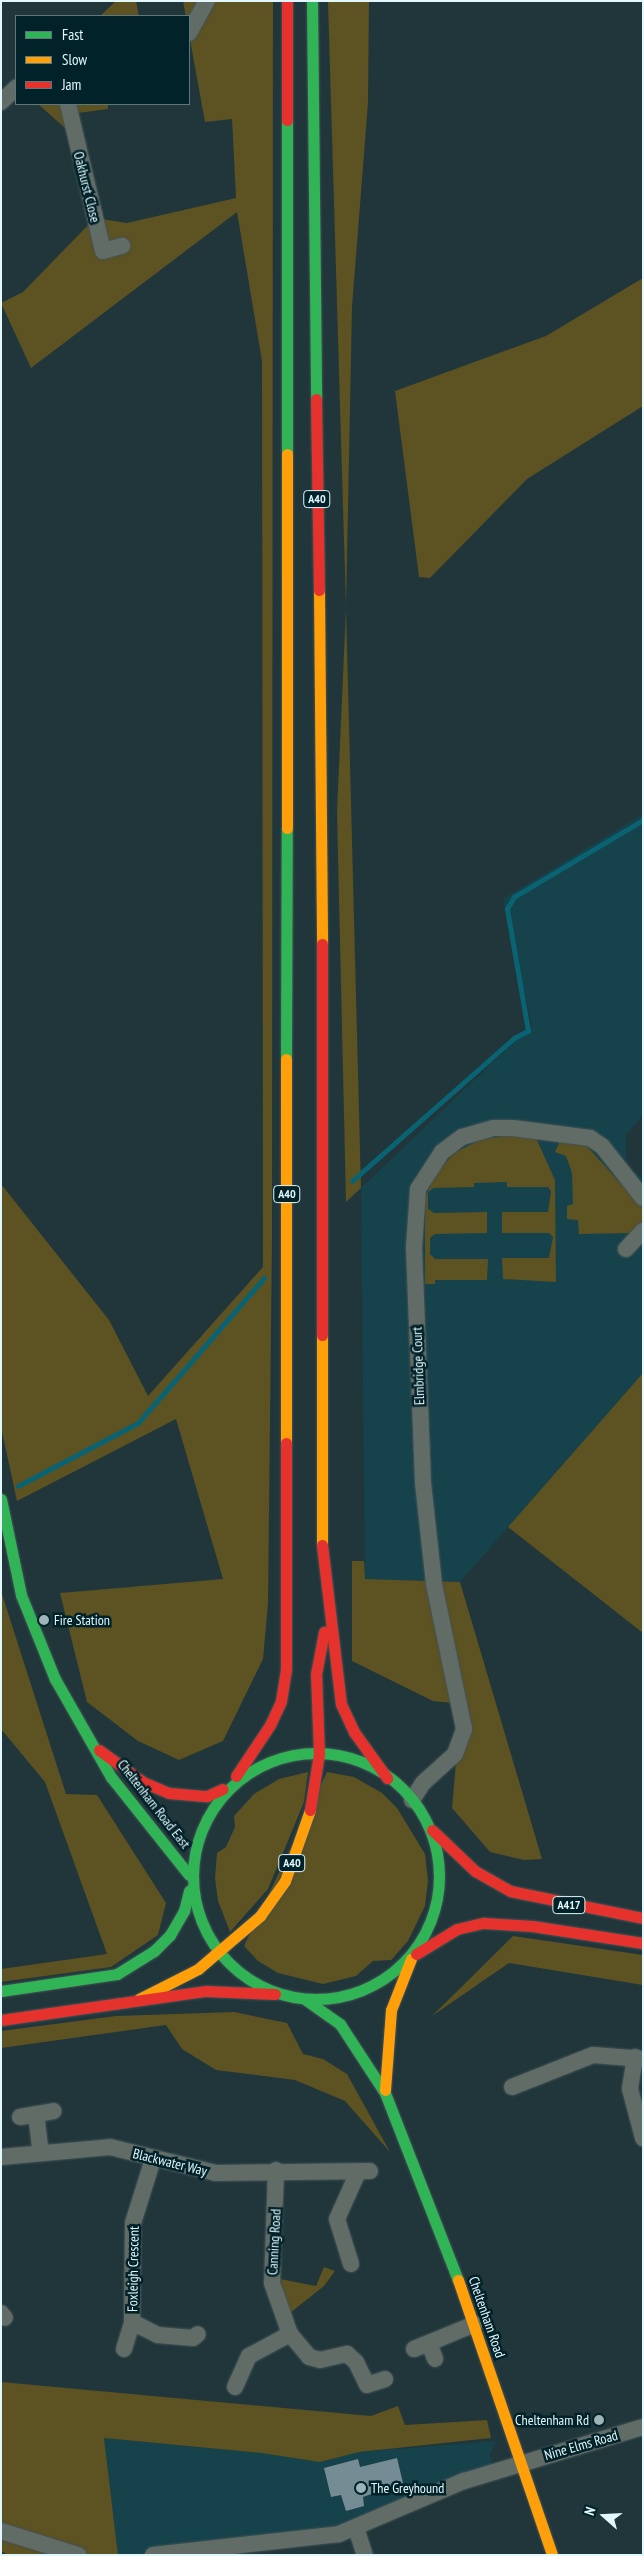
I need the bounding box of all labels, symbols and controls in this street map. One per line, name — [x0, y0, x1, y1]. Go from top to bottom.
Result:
legend — [15, 15, 190, 105]
text: Fast — [62, 25, 83, 44]
text: Slow — [62, 50, 87, 69]
text: Jam — [62, 75, 81, 94]
street label: Oakhurst Close — [70, 150, 104, 224]
road number: A40 — [303, 489, 331, 508]
road number: A40 — [273, 1184, 301, 1204]
street label: Elmbridge Court — [408, 1327, 428, 1405]
place label: Fire Station — [54, 1612, 110, 1628]
marker: Fire Station — [38, 1614, 50, 1626]
street label: Cheltenham Road East — [114, 1756, 194, 1852]
road number: A40 — [278, 1854, 306, 1872]
road number: A417 — [552, 1896, 586, 1914]
street label: Blackwater Way — [131, 2145, 209, 2179]
street label: Canning Road — [264, 2209, 284, 2275]
street label: Foxleigh Crescent — [124, 2226, 142, 2312]
street label: Cheltenham Road — [465, 2274, 509, 2360]
place label: Cheltenham Rd — [515, 2412, 589, 2428]
marker: Cheltenham Rd — [593, 2414, 605, 2426]
street label: Nine Elms Road — [542, 2427, 620, 2463]
place label: The Greyhound — [371, 2480, 444, 2496]
marker: The Greyhound — [355, 2482, 367, 2494]
north arrow — [579, 2491, 629, 2541]
text: N — [580, 2505, 600, 2518]

